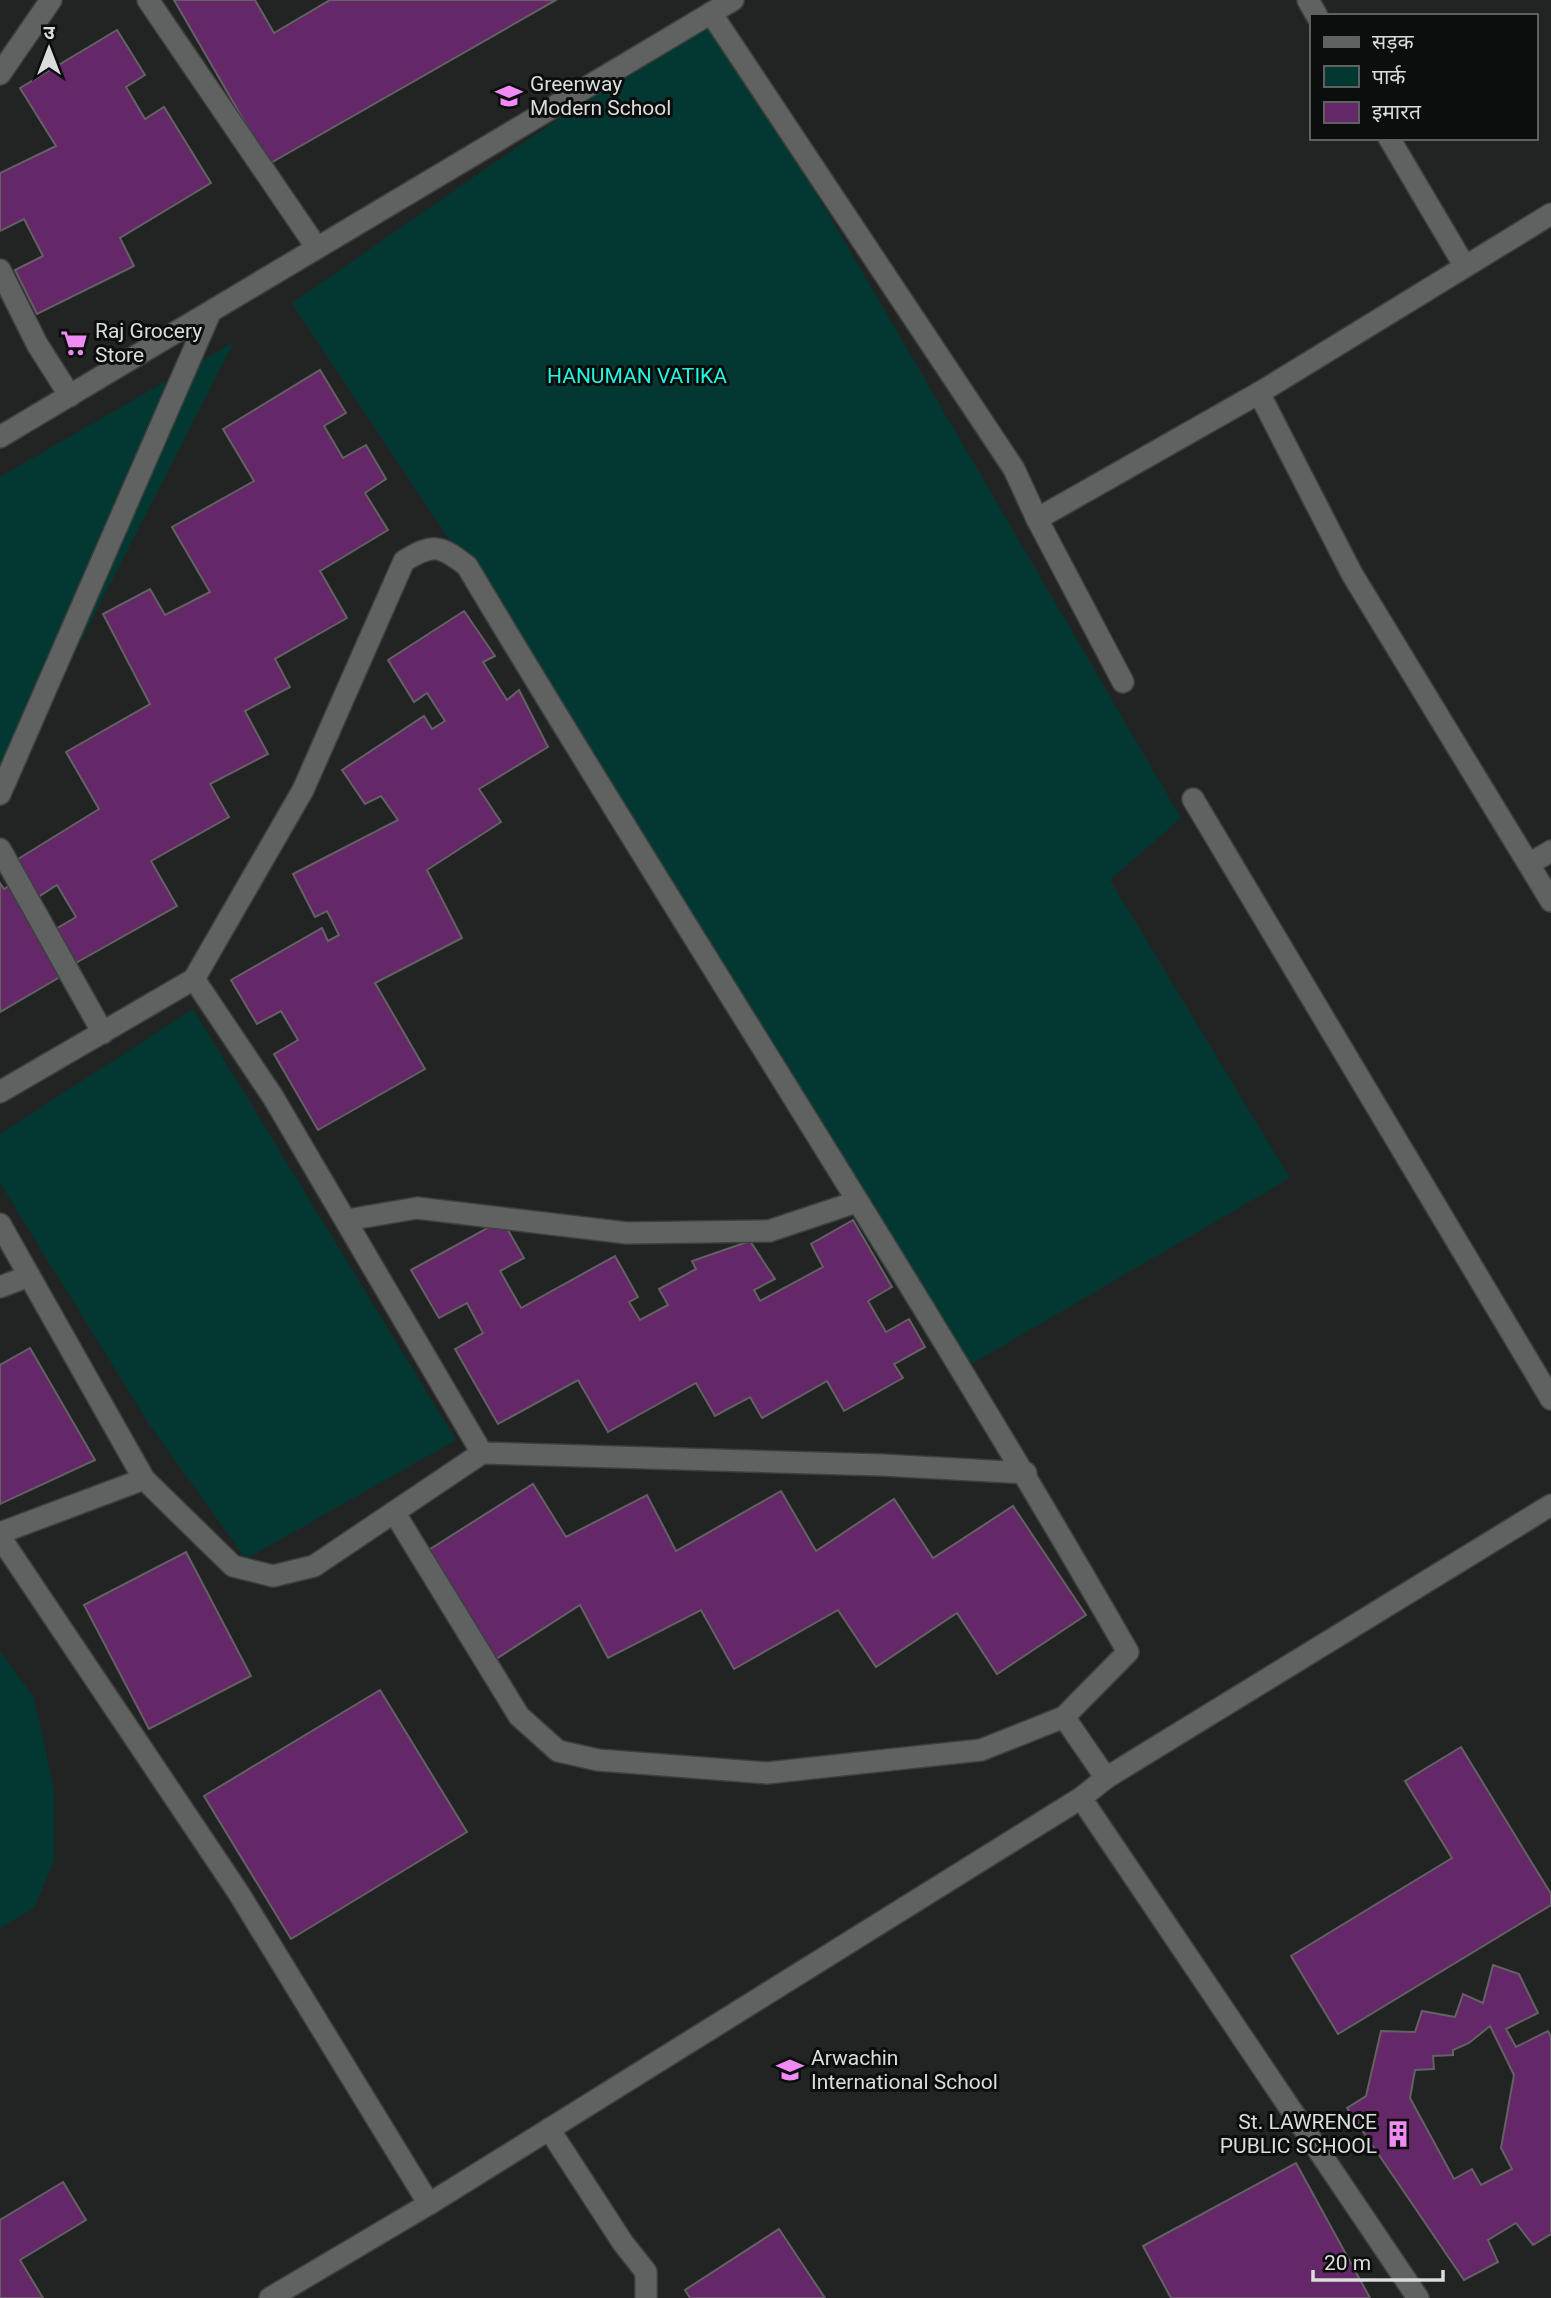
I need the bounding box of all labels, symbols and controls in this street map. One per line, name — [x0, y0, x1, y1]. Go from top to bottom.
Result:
north arrow — [14, 14, 84, 84]
legend — [1310, 14, 1537, 140]
text: उ — [43, 21, 55, 44]
text: सड़क — [1372, 30, 1414, 54]
text: पार्क — [1372, 65, 1406, 89]
place label: Greenway Modern School — [530, 72, 671, 120]
school or university icon: Greenway Modern School — [494, 81, 524, 111]
text: इमारत — [1372, 100, 1422, 124]
place label: Raj Grocery Store — [95, 319, 202, 367]
supermarket icon: Raj Grocery Store — [59, 328, 89, 358]
park label: HANUMAN VATIKA — [547, 364, 727, 388]
place label: Arwachin International School — [811, 2046, 998, 2094]
school or university icon: Arwachin International School — [775, 2055, 805, 2085]
place label: St. LAWRENCE PUBLIC SCHOOL — [1220, 2110, 1377, 2158]
building icon: St. LAWRENCE PUBLIC SCHOOL — [1383, 2119, 1413, 2149]
scale bar — [1313, 2238, 1442, 2282]
text: 20 m — [1324, 2251, 1371, 2275]

